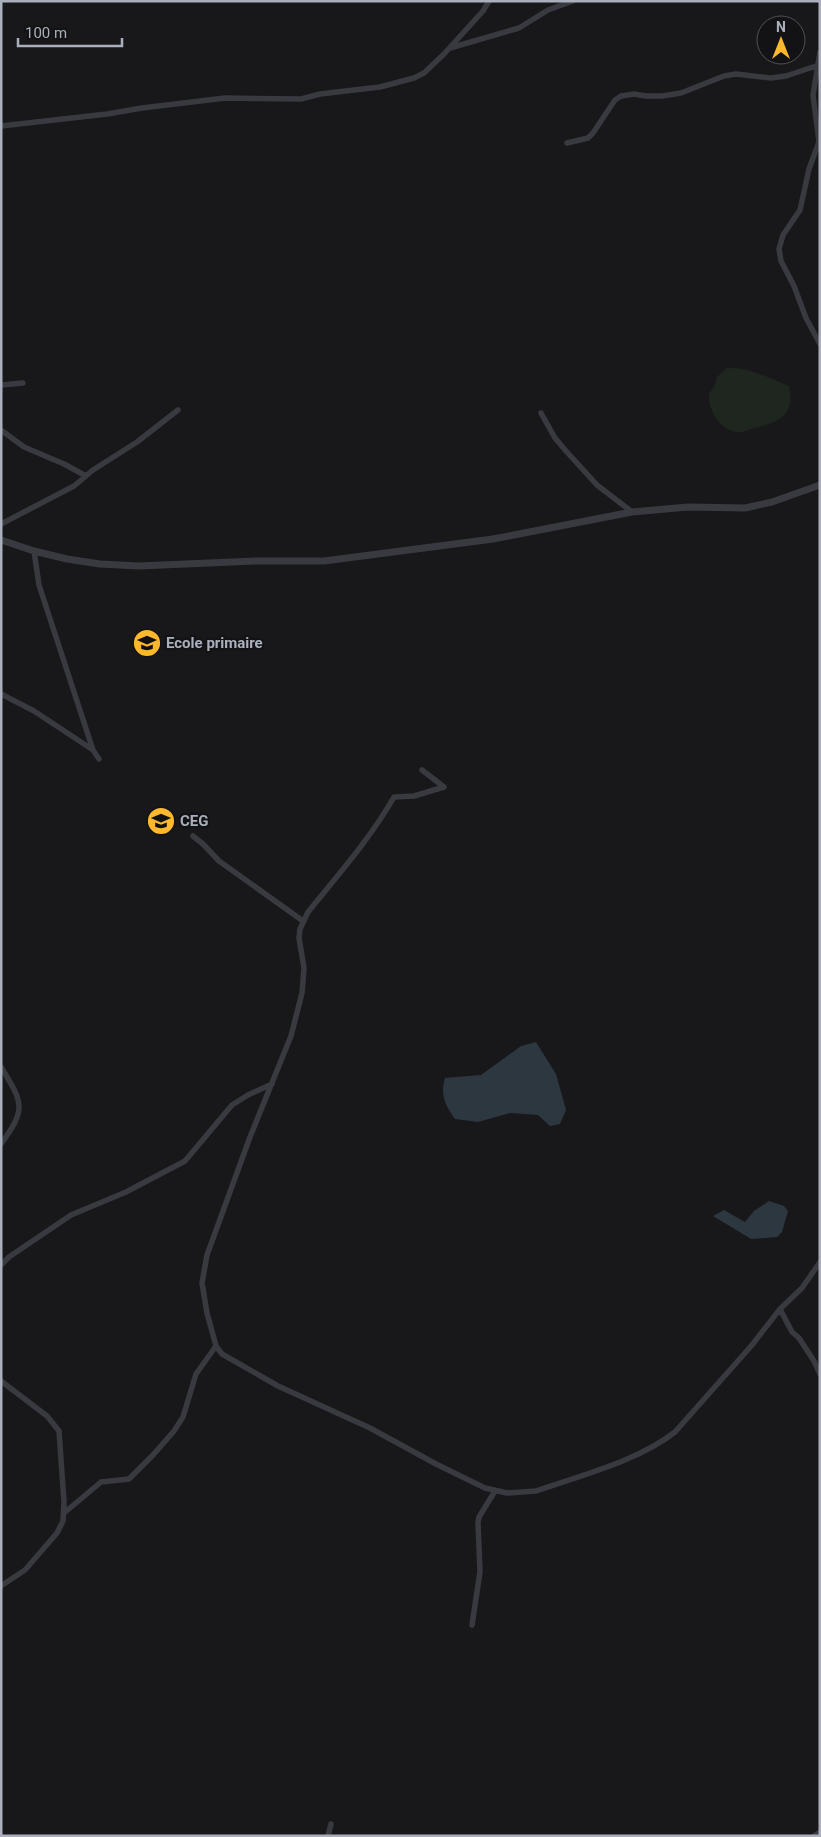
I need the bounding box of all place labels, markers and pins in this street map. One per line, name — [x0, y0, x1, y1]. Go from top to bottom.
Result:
school or university icon: Ecole primaire — [132, 628, 162, 658]
place label: Ecole primaire — [166, 634, 263, 652]
school or university icon: CEG — [146, 806, 176, 836]
place label: CEG — [180, 812, 208, 830]

